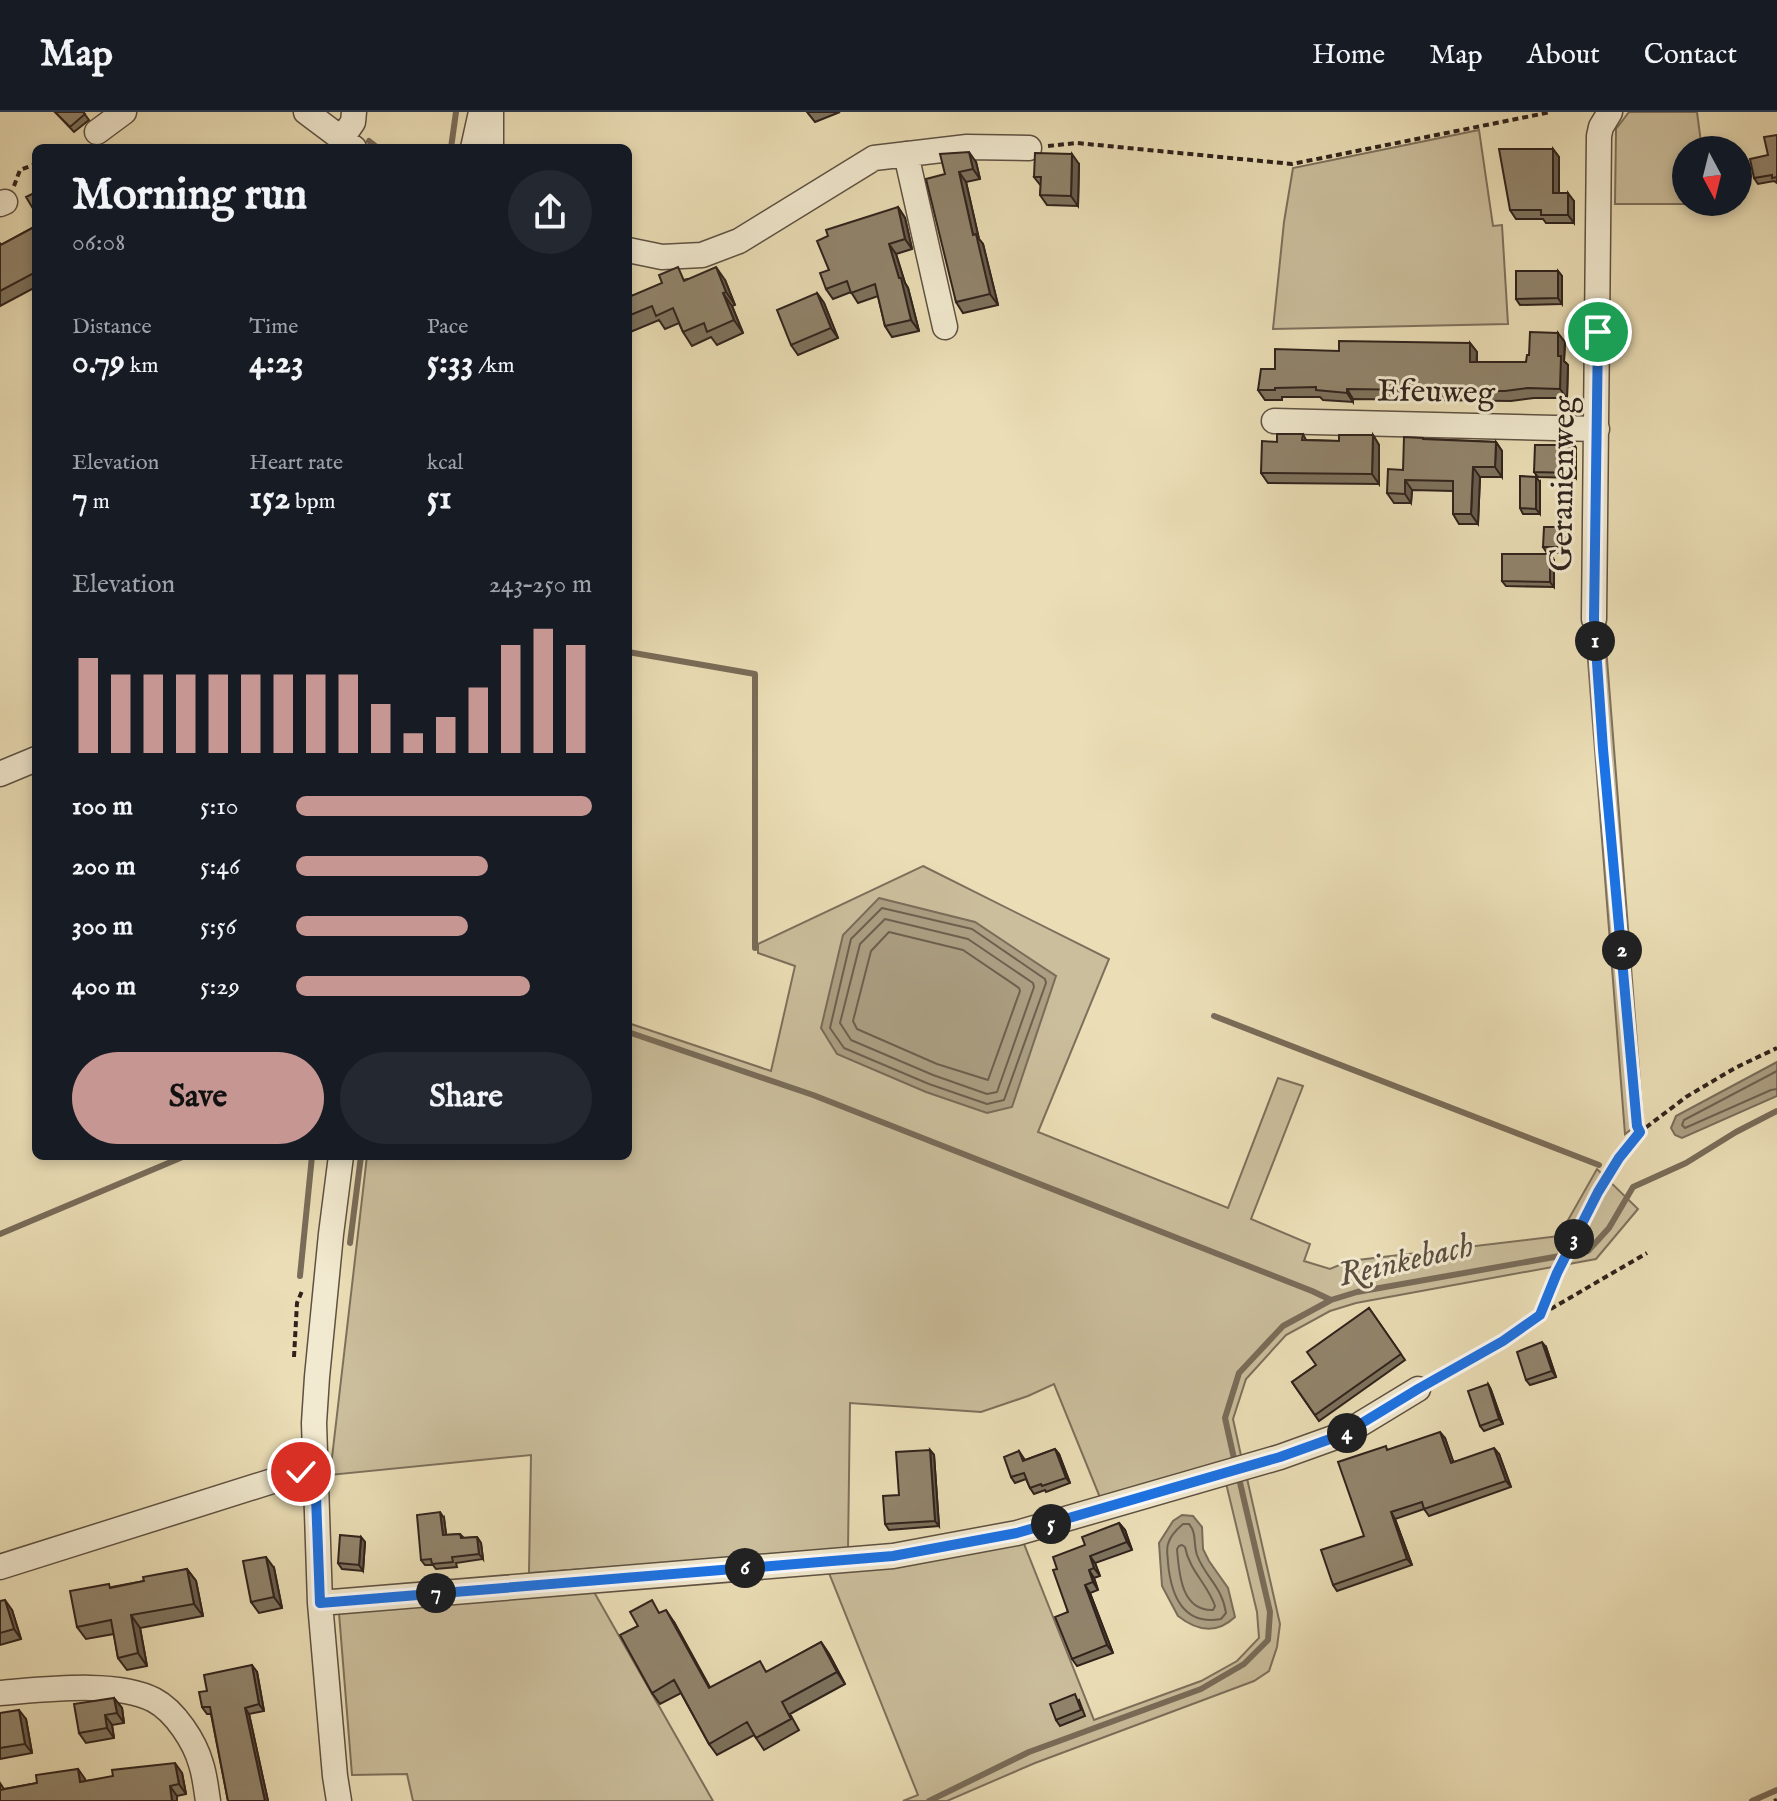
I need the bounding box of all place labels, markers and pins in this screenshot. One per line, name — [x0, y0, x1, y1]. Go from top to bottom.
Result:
pin — [1564, 298, 1632, 366]
pin: 1 — [1575, 621, 1615, 661]
pin: 2 — [1602, 930, 1642, 970]
pin: 3 — [1554, 1219, 1594, 1259]
pin: 4 — [1327, 1413, 1367, 1453]
pin — [267, 1438, 335, 1506]
pin: 5 — [1031, 1504, 1071, 1544]
pin: 6 — [725, 1548, 765, 1588]
pin: 7 — [416, 1573, 456, 1613]

